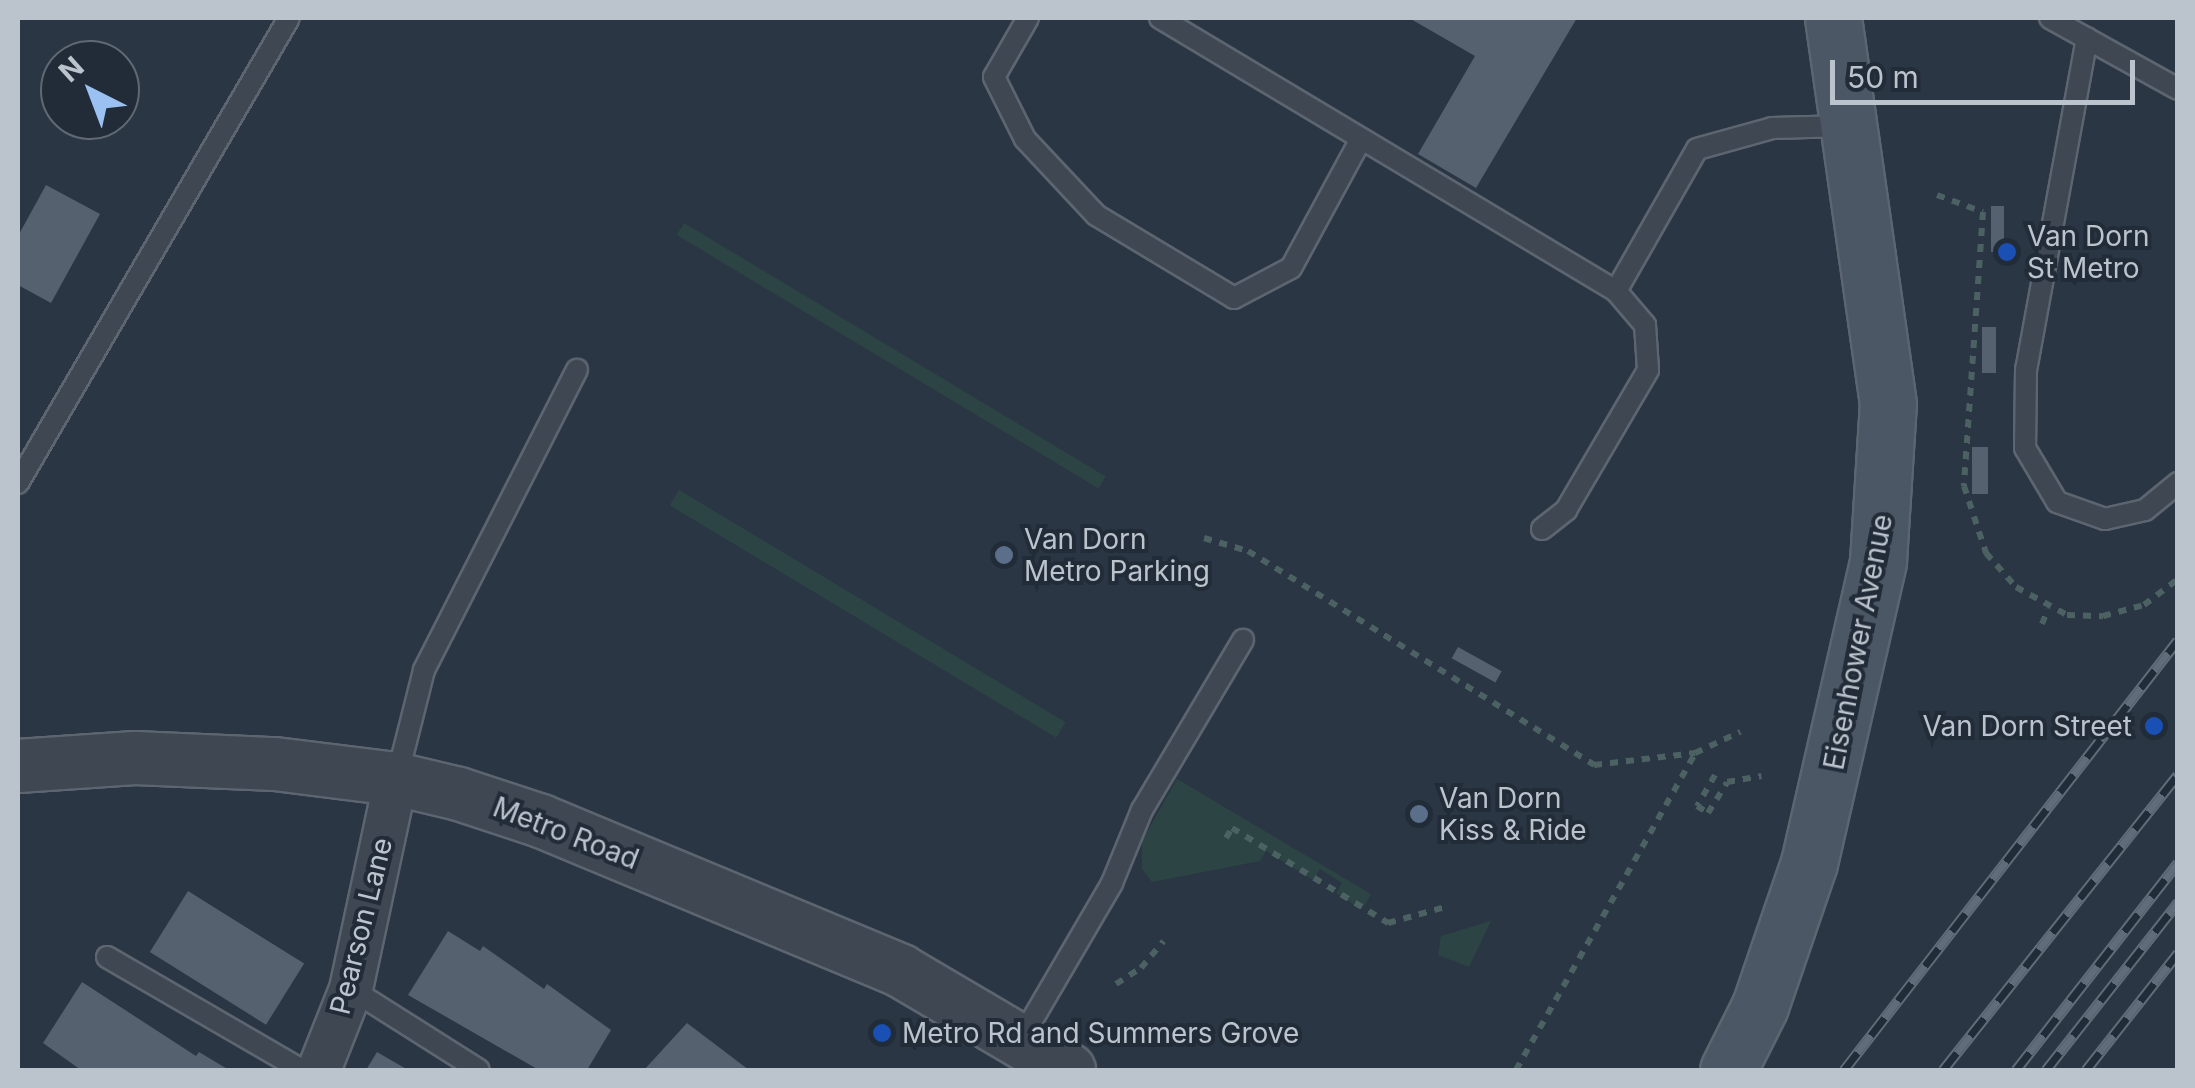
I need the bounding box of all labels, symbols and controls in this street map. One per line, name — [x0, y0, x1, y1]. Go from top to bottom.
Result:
north arrow — [40, 40, 140, 140]
scale bar — [1835, 40, 2140, 102]
text: N — [52, 49, 91, 89]
text: 50 m — [1847, 59, 1919, 95]
place label: Van Dorn St Metro — [2027, 219, 2150, 285]
marker: Van Dorn St Metro — [1996, 241, 2018, 263]
street label: Eisenhower Avenue — [1817, 511, 1899, 773]
place label: Van Dorn Metro Parking — [1024, 522, 1210, 588]
marker: Van Dorn Metro Parking — [993, 544, 1015, 566]
place label: Van Dorn Street — [1923, 709, 2132, 743]
marker: Van Dorn Street — [2141, 713, 2167, 739]
place label: Van Dorn Kiss & Ride — [1439, 781, 1587, 847]
street label: Metro Road — [489, 790, 643, 876]
marker: Van Dorn Kiss & Ride — [1408, 803, 1430, 825]
street label: Pearson Lane — [323, 834, 399, 1018]
place label: Metro Rd and Summers Grove — [902, 1016, 1299, 1050]
marker: Metro Rd and Summers Grove — [871, 1022, 893, 1044]

